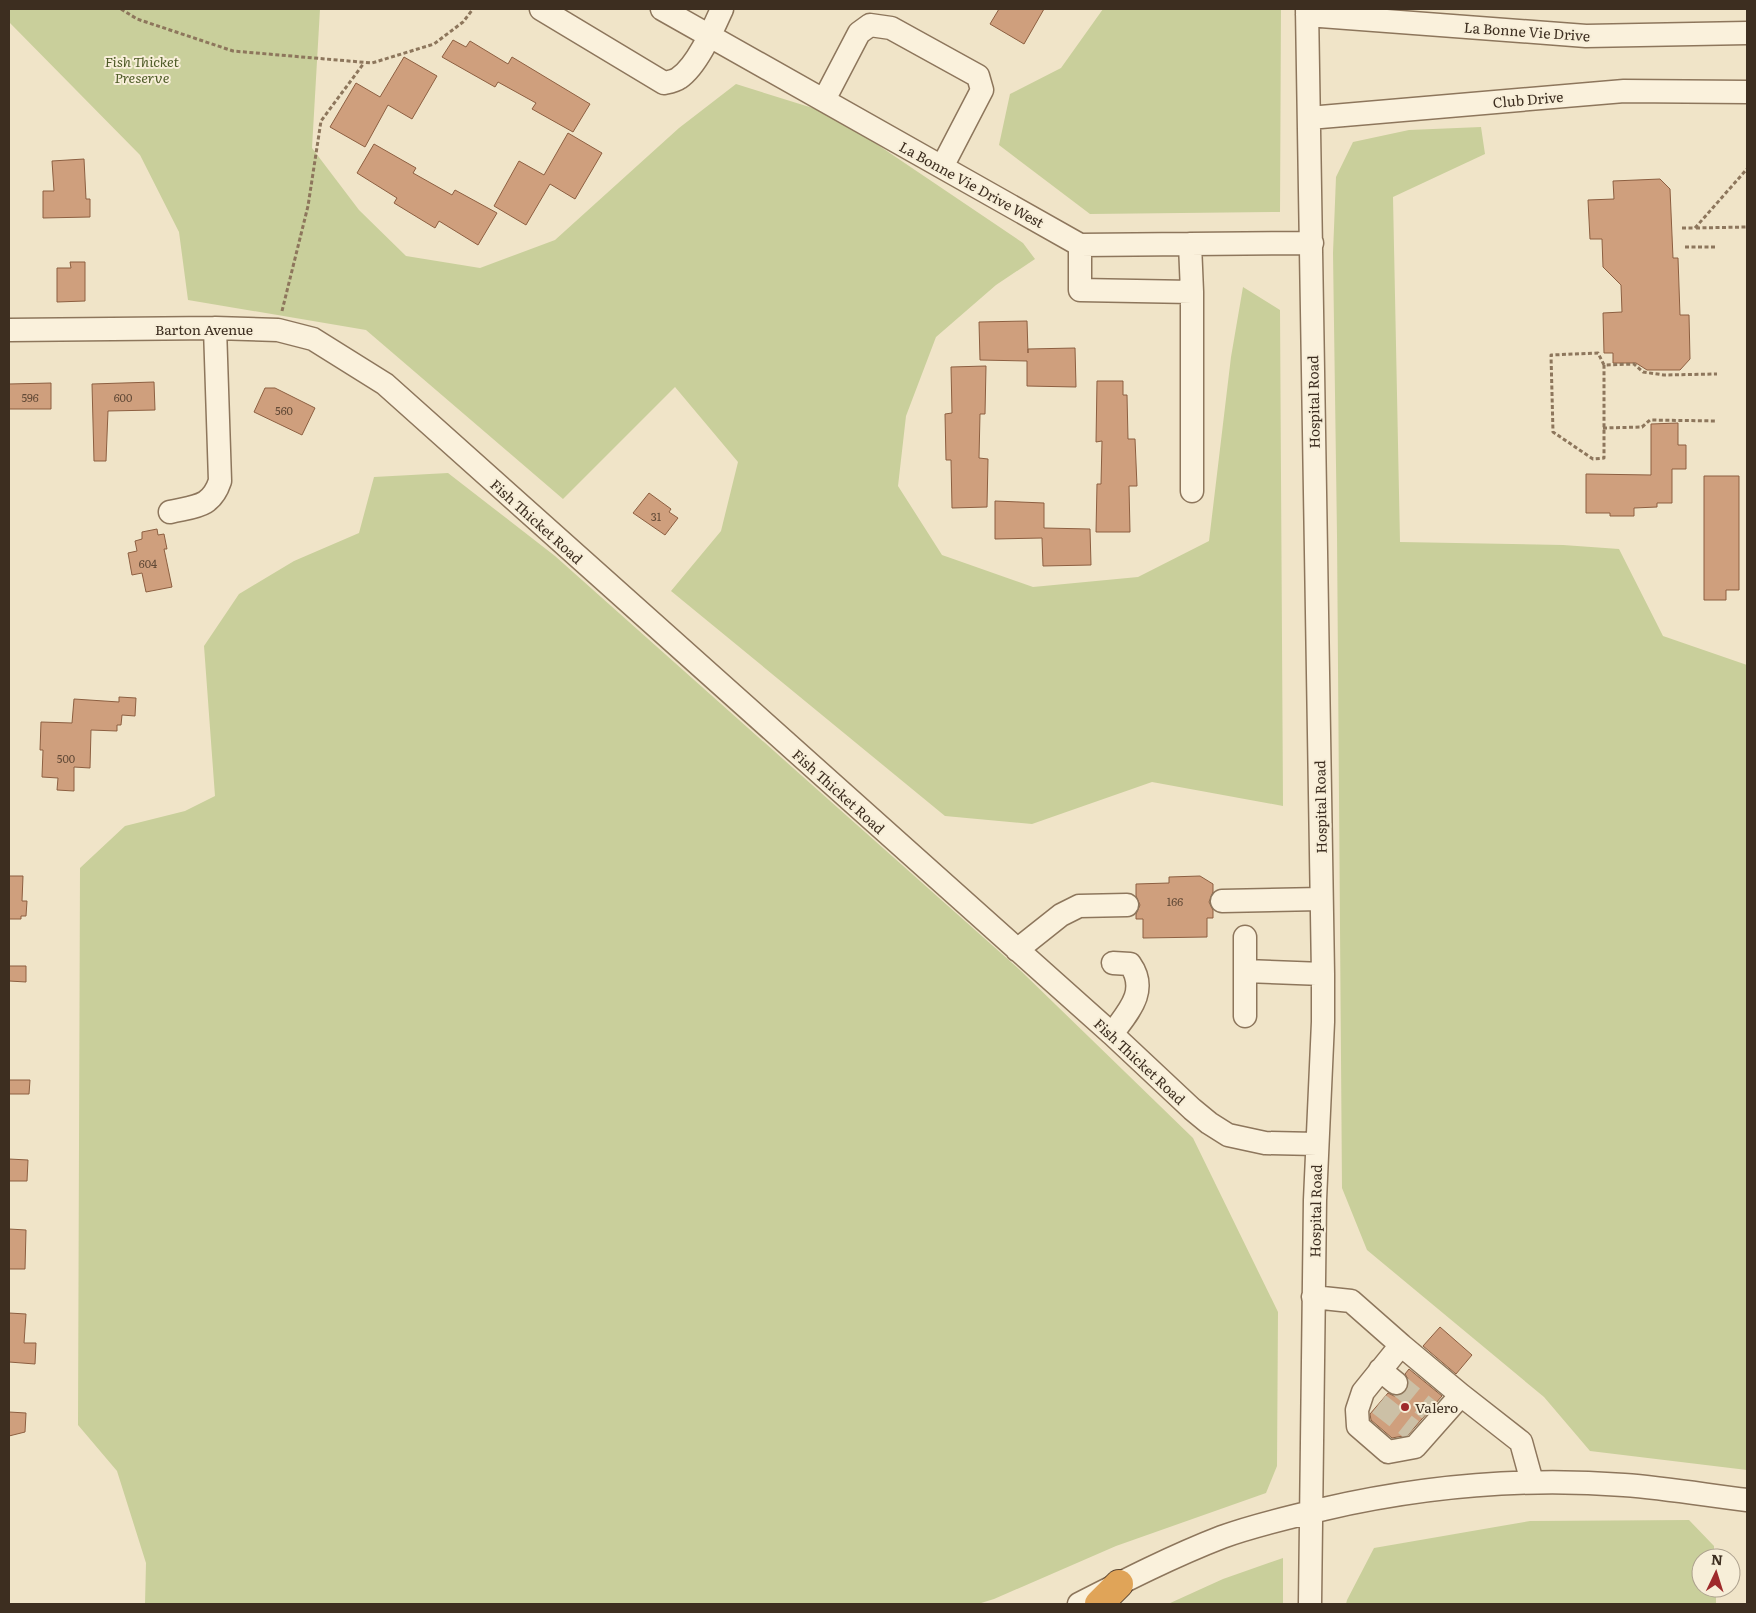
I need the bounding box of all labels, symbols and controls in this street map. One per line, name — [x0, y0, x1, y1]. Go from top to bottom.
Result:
street label: La Bonne Vie Drive — [1463, 17, 1591, 45]
park label: Fish Thicket Preserve — [105, 51, 180, 87]
street label: Club Drive — [1492, 86, 1564, 112]
street label: La Bonne Vie Drive West — [896, 136, 1048, 232]
street label: Barton Avenue — [155, 319, 253, 339]
street label: Hospital Road — [1302, 355, 1324, 449]
house number: 596 — [21, 389, 39, 405]
house number: 600 — [114, 389, 132, 405]
house number: 560 — [275, 402, 293, 418]
street label: Fish Thicket Road — [486, 474, 588, 568]
house number: 31 — [651, 508, 662, 524]
house number: 604 — [139, 555, 157, 571]
street label: Fish Thicket Road — [788, 744, 890, 838]
house number: 500 — [57, 750, 75, 766]
street label: Hospital Road — [1309, 760, 1331, 854]
house number: 166 — [1167, 893, 1183, 909]
street label: Fish Thicket Road — [1090, 1013, 1190, 1109]
street label: Hospital Road — [1304, 1164, 1326, 1258]
place label: Valero — [1415, 1397, 1458, 1417]
marker: Valero — [1399, 1401, 1411, 1413]
north arrow — [1691, 1548, 1741, 1598]
text: N — [1710, 1549, 1724, 1569]

